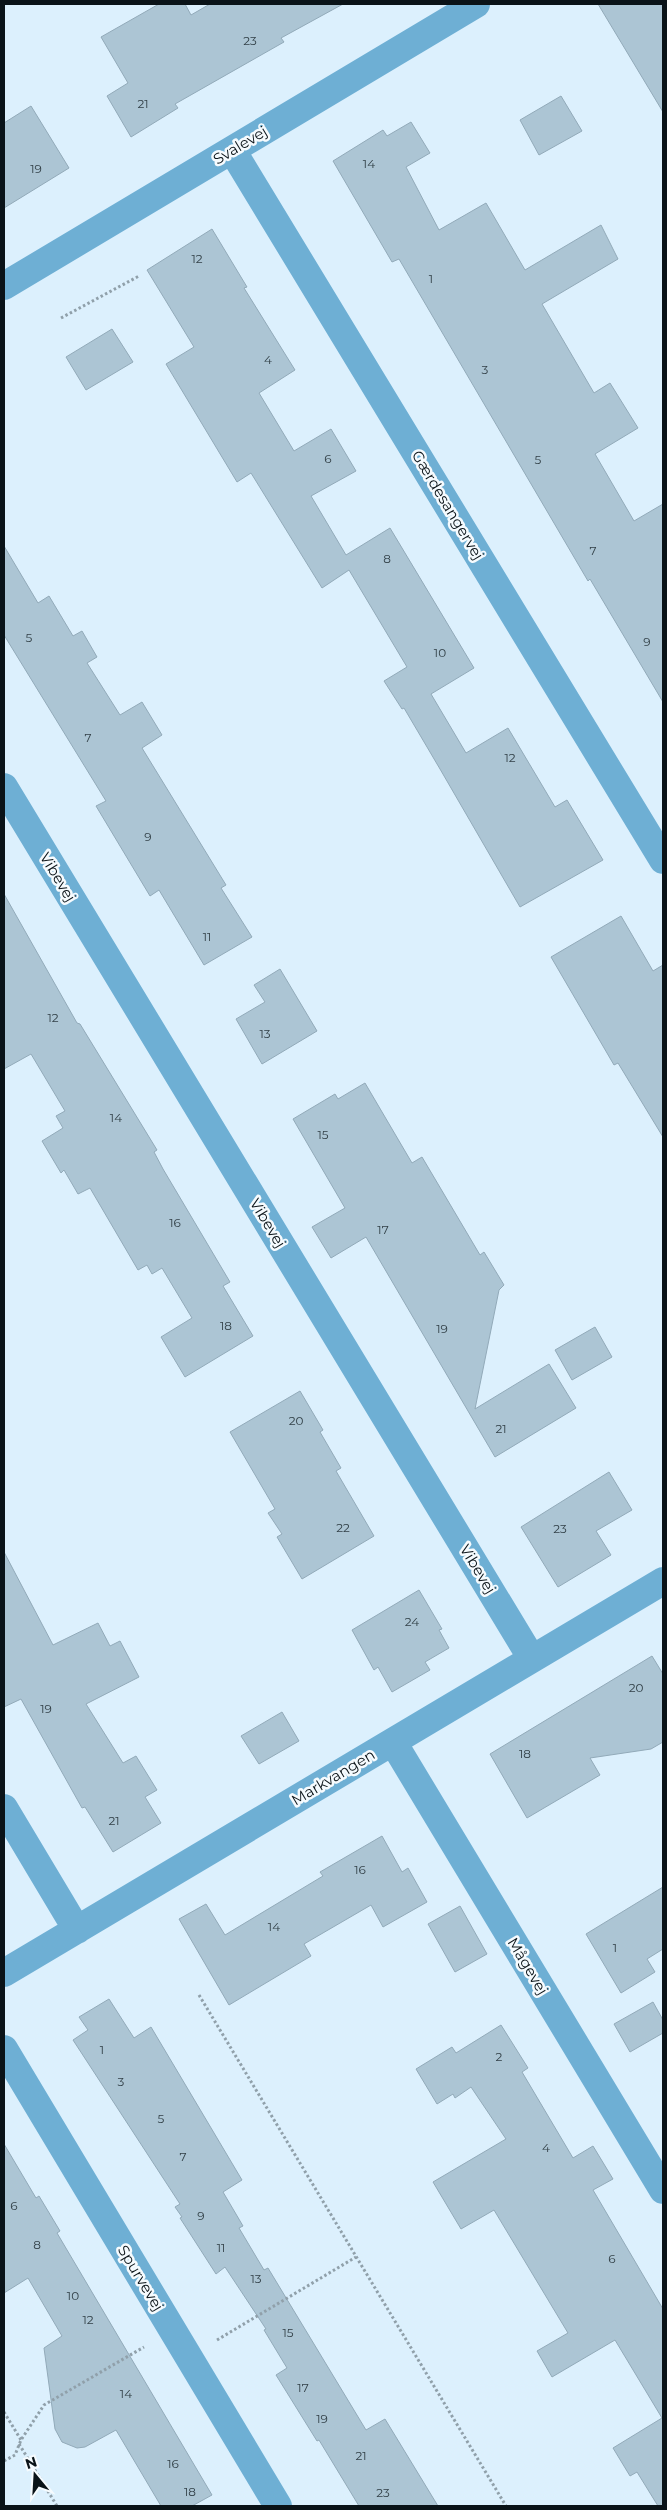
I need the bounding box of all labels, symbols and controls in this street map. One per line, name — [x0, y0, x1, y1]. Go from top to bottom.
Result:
house number: 23 — [243, 33, 257, 48]
house number: 21 — [137, 96, 149, 111]
street label: Svalevej — [210, 121, 270, 169]
house number: 14 — [363, 156, 375, 171]
house number: 19 — [30, 161, 42, 176]
house number: 12 — [191, 251, 203, 266]
house number: 1 — [429, 271, 433, 286]
house number: 4 — [264, 352, 272, 367]
house number: 3 — [482, 362, 489, 377]
street label: Gærdesangervej — [408, 447, 488, 563]
house number: 6 — [324, 451, 332, 466]
house number: 5 — [535, 452, 542, 467]
house number: 7 — [589, 543, 597, 558]
house number: 8 — [383, 551, 391, 566]
house number: 5 — [26, 630, 33, 645]
house number: 9 — [643, 634, 651, 649]
house number: 10 — [434, 645, 446, 660]
house number: 7 — [84, 730, 92, 745]
house number: 12 — [504, 750, 516, 765]
house number: 9 — [144, 829, 152, 844]
street label: Vibevej — [36, 849, 80, 905]
house number: 11 — [203, 929, 211, 944]
house number: 12 — [47, 1010, 59, 1025]
house number: 13 — [259, 1026, 271, 1041]
house number: 14 — [110, 1110, 122, 1125]
house number: 15 — [317, 1127, 329, 1142]
street label: Vibevej — [246, 1195, 290, 1251]
house number: 16 — [169, 1215, 181, 1230]
house number: 17 — [377, 1222, 389, 1237]
house number: 18 — [220, 1318, 232, 1333]
house number: 19 — [436, 1321, 448, 1336]
house number: 20 — [289, 1413, 303, 1428]
house number: 21 — [495, 1421, 507, 1436]
house number: 22 — [336, 1520, 350, 1535]
house number: 23 — [553, 1521, 567, 1536]
street label: Vibevej — [456, 1541, 500, 1597]
house number: 24 — [405, 1614, 419, 1629]
house number: 20 — [629, 1680, 643, 1695]
house number: 19 — [40, 1701, 52, 1716]
street label: Markvangen — [288, 1745, 378, 1809]
house number: 18 — [519, 1746, 531, 1761]
house number: 21 — [108, 1813, 120, 1828]
house number: 16 — [354, 1862, 366, 1877]
house number: 14 — [268, 1919, 280, 1934]
street label: Mågevej — [504, 1934, 552, 1998]
house number: 1 — [613, 1940, 617, 1955]
house number: 1 — [100, 2042, 104, 2057]
house number: 2 — [496, 2049, 503, 2064]
house number: 3 — [118, 2074, 125, 2089]
house number: 5 — [158, 2111, 165, 2126]
house number: 4 — [542, 2140, 550, 2155]
house number: 7 — [179, 2149, 187, 2164]
house number: 6 — [10, 2198, 18, 2213]
house number: 9 — [197, 2208, 205, 2223]
house number: 8 — [33, 2237, 41, 2252]
house number: 11 — [217, 2240, 225, 2255]
street label: Spurvevej — [114, 2242, 168, 2314]
house number: 6 — [608, 2251, 616, 2266]
house number: 13 — [250, 2271, 262, 2286]
house number: 10 — [67, 2288, 79, 2303]
house number: 12 — [82, 2312, 94, 2327]
house number: 15 — [282, 2325, 294, 2340]
house number: 17 — [297, 2380, 309, 2395]
house number: 14 — [120, 2386, 132, 2401]
house number: 19 — [316, 2411, 328, 2426]
house number: 21 — [355, 2448, 367, 2463]
north arrow — [10, 2450, 60, 2500]
text: N — [23, 2452, 39, 2473]
house number: 16 — [167, 2456, 179, 2471]
house number: 18 — [184, 2484, 196, 2499]
house number: 23 — [376, 2485, 390, 2500]

